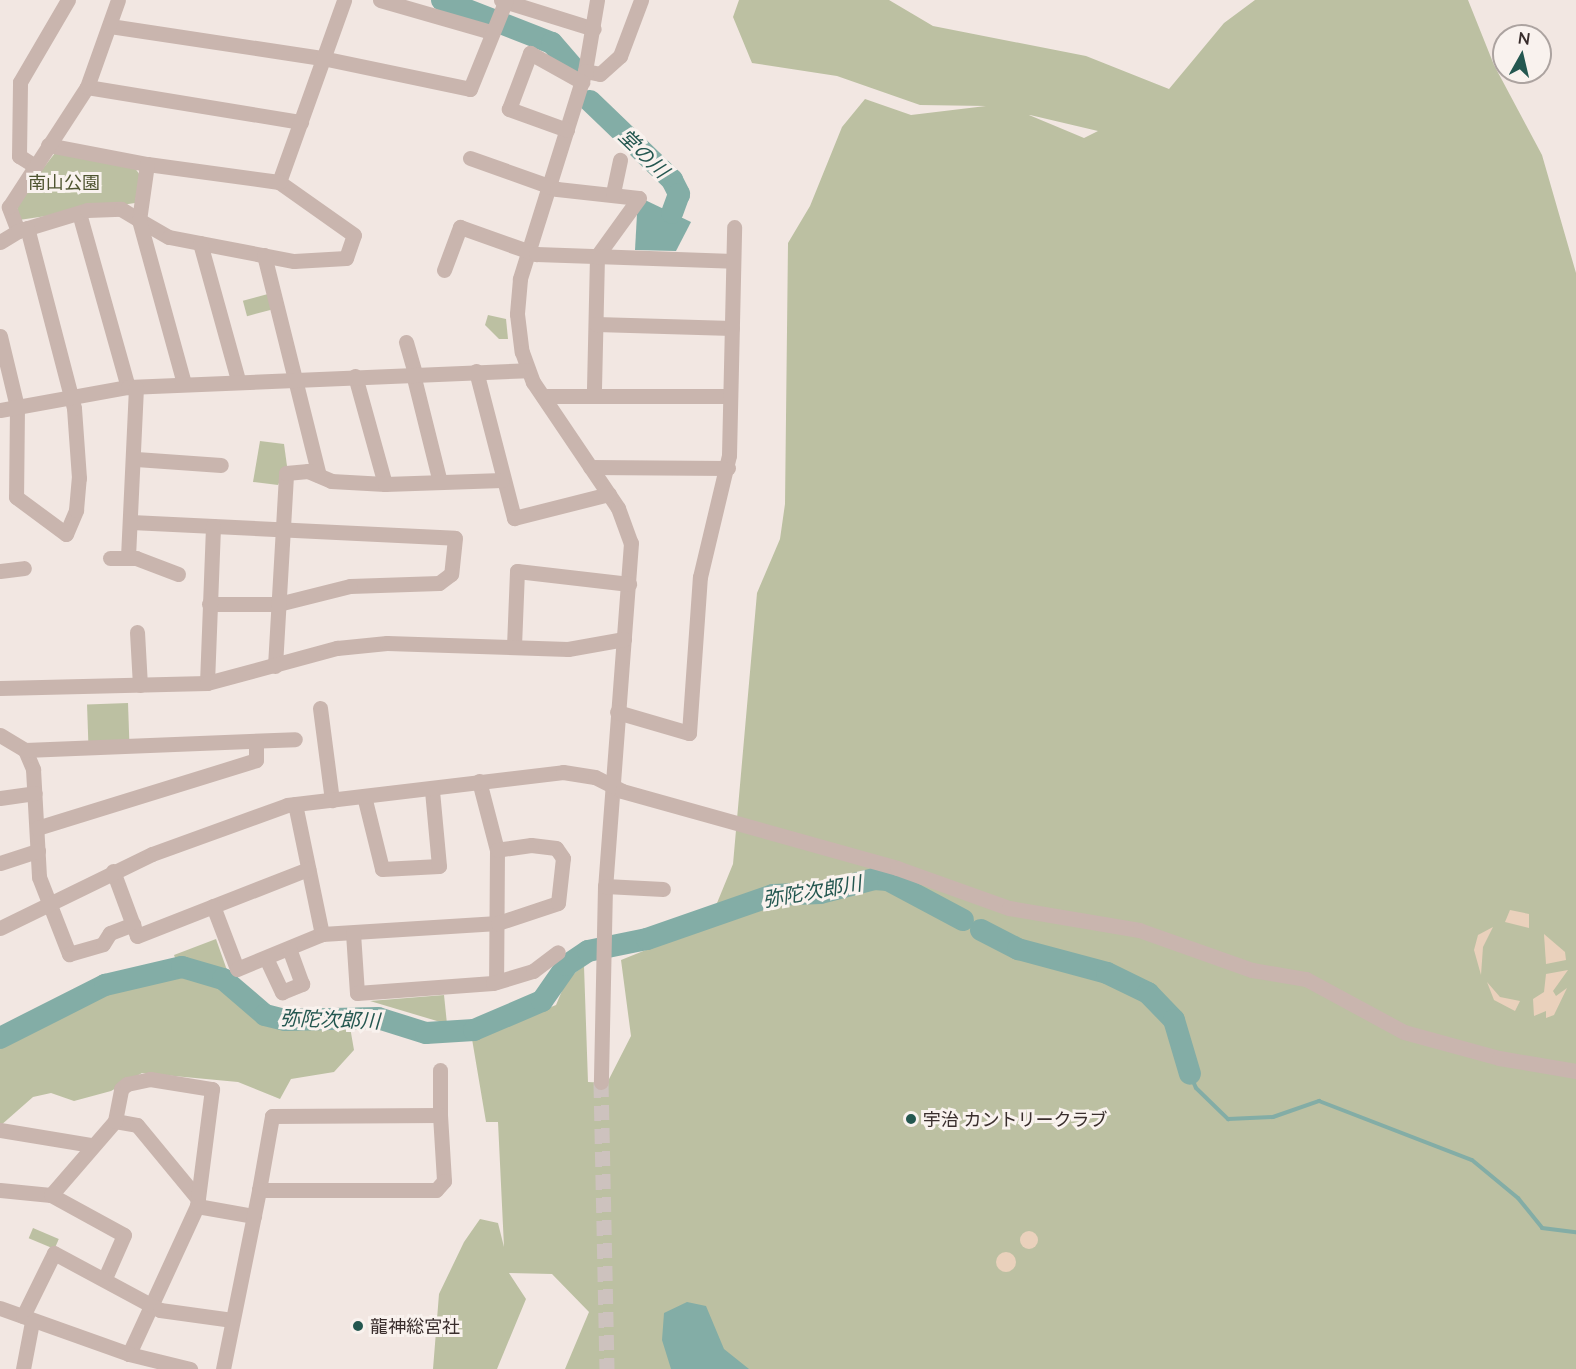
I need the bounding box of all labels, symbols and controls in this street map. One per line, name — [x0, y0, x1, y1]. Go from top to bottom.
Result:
north arrow — [1492, 24, 1552, 84]
text: N — [1517, 27, 1532, 48]
water label: 堂の川 — [614, 124, 674, 182]
park label: 南山公園 — [28, 171, 100, 193]
water label: 弥陀次郎川 — [761, 870, 863, 912]
water label: 弥陀次郎川 — [280, 1005, 380, 1033]
place label: 宇治 カントリークラブ — [923, 1108, 1108, 1130]
marker: 宇治 カントリークラブ — [904, 1112, 918, 1126]
place label: 龍神総宮社 — [370, 1315, 460, 1337]
marker: 龍神総宮社 — [351, 1319, 365, 1333]

